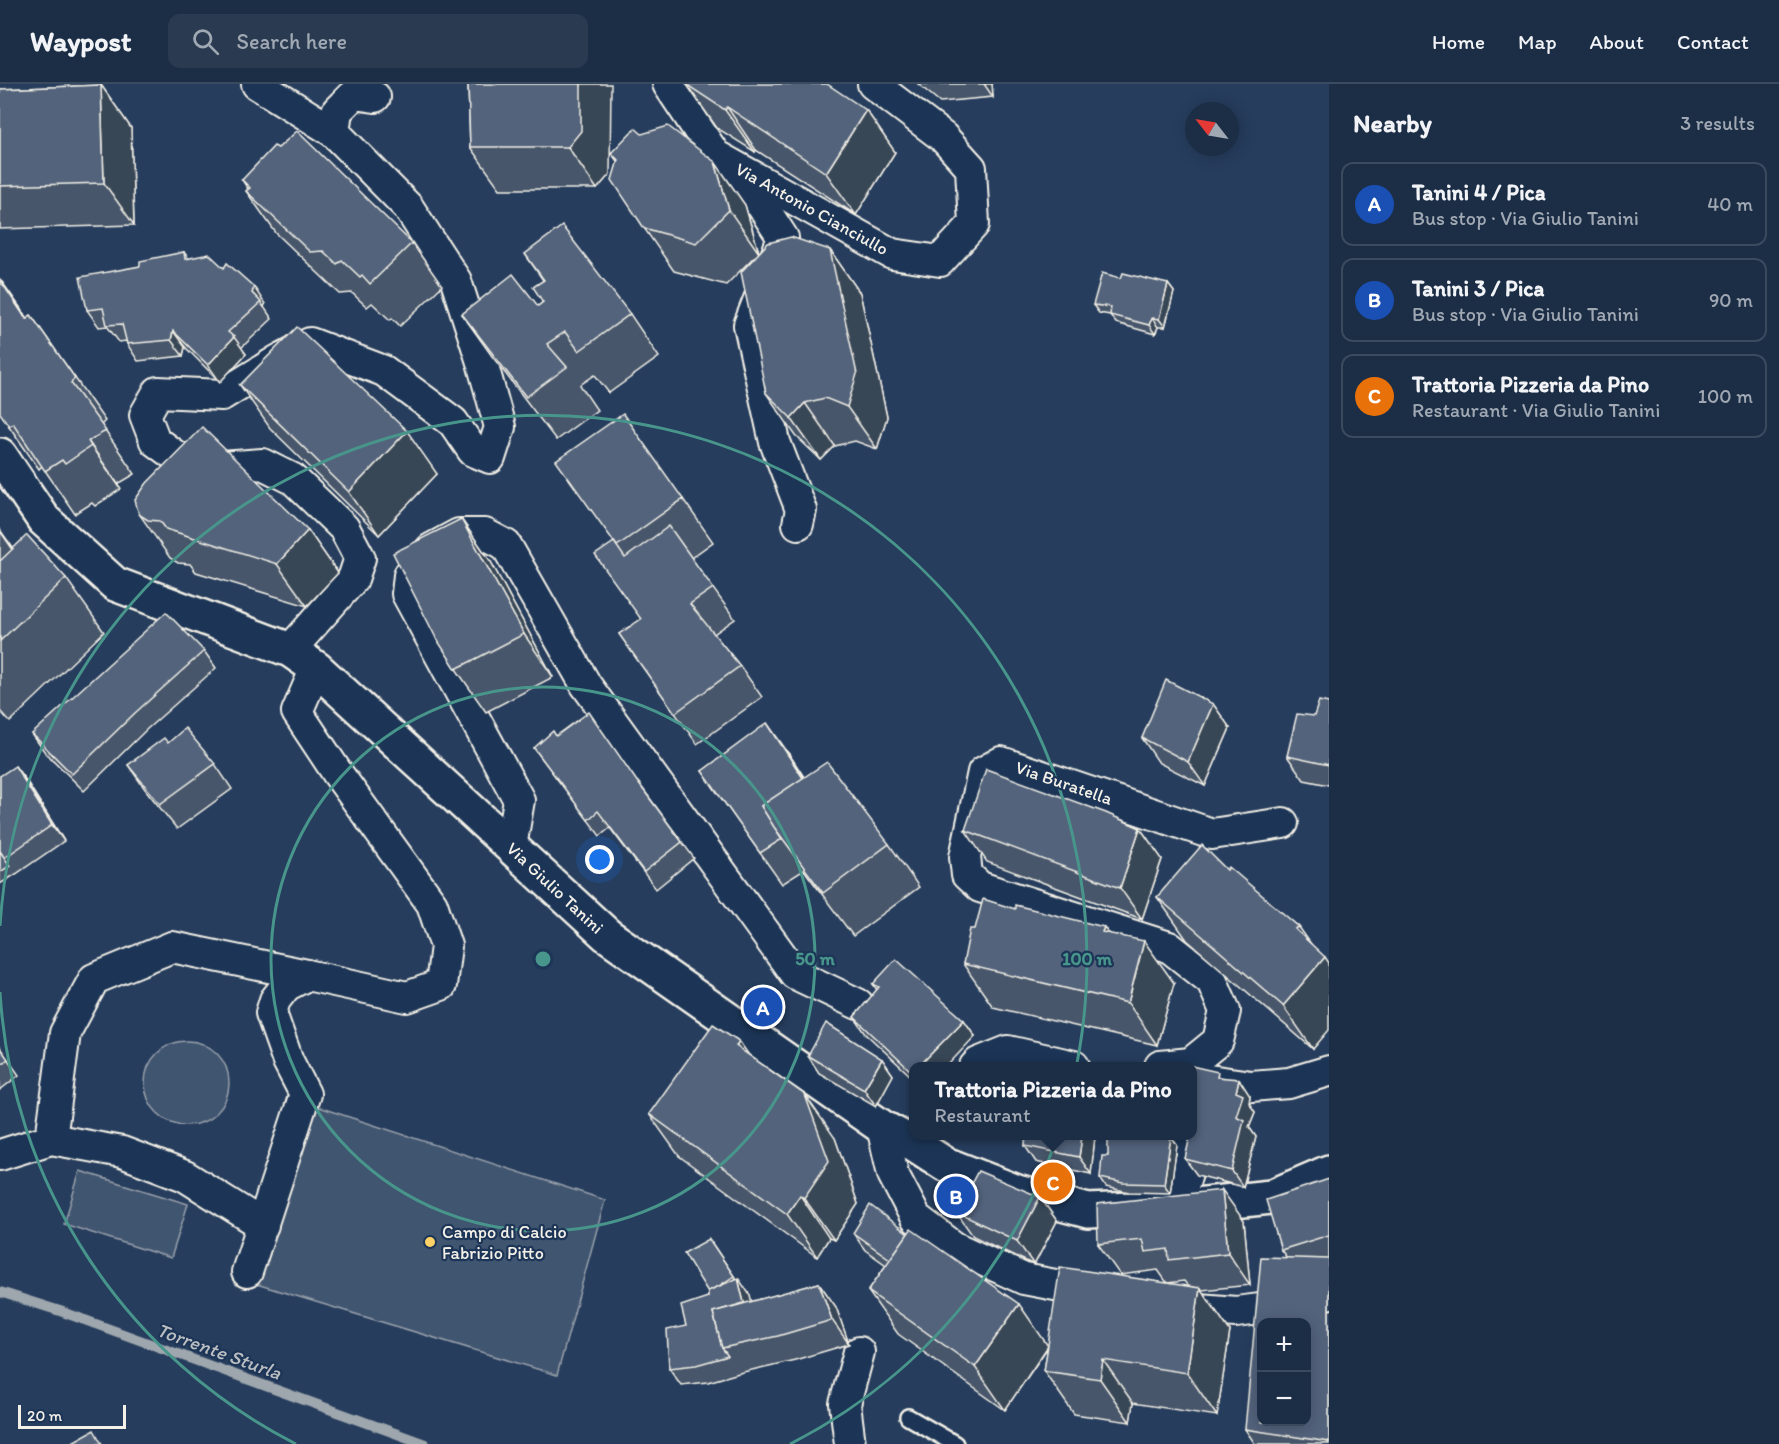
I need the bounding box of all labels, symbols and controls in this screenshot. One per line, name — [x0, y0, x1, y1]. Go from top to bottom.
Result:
search box — [168, 14, 588, 68]
text: Waypost — [30, 24, 132, 58]
icon: search — [189, 25, 222, 58]
text: Search here — [237, 28, 347, 55]
text: Home — [1432, 29, 1485, 54]
text: Map — [1518, 29, 1557, 54]
text: About — [1590, 29, 1644, 54]
text: Contact — [1677, 29, 1749, 54]
north arrow — [1185, 102, 1239, 156]
text: Nearby — [1353, 107, 1432, 139]
text: 3 results — [1680, 111, 1755, 135]
street label: Via Antonio Cianciullo — [732, 158, 892, 260]
text: Tanini 4 / Pica — [1412, 179, 1546, 206]
text: A — [1368, 192, 1381, 216]
text: 40 m — [1707, 192, 1753, 216]
text: Bus stop · Via Giulio Tanini — [1412, 206, 1639, 230]
text: Tanini 3 / Pica — [1412, 275, 1544, 302]
text: B — [1368, 288, 1381, 312]
text: 90 m — [1709, 288, 1753, 312]
text: Bus stop · Via Giulio Tanini — [1412, 302, 1639, 326]
text: Trattoria Pizzeria da Pino — [1412, 371, 1649, 398]
text: C — [1368, 384, 1381, 408]
text: 100 m — [1698, 384, 1753, 408]
text: Restaurant · Via Giulio Tanini — [1412, 398, 1660, 422]
street label: Via Buratella — [1013, 756, 1116, 810]
street label: Via Giulio Tanini — [502, 837, 608, 939]
your location — [585, 845, 614, 874]
text: 50 m — [795, 948, 836, 970]
text: 100 m — [1062, 948, 1113, 970]
centre of rings — [533, 949, 553, 969]
pin: A — [744, 984, 783, 1030]
popup — [909, 1062, 1197, 1140]
text: Trattoria Pizzeria da Pino — [934, 1076, 1172, 1103]
text: Restaurant — [934, 1103, 1030, 1127]
pin: C — [1034, 1160, 1072, 1204]
pin: B — [936, 1174, 976, 1218]
place label: Campo di Calcio Fabrizio Pitto — [442, 1221, 567, 1264]
marker: Campo di Calcio Fabrizio Pitto — [423, 1235, 437, 1249]
water label: Torrente Sturla — [153, 1317, 286, 1385]
map controls — [1257, 1318, 1311, 1426]
button: + — [1257, 1318, 1311, 1372]
button: − — [1257, 1372, 1311, 1426]
scale bar — [18, 1402, 126, 1430]
text: 20 m — [27, 1406, 62, 1425]

